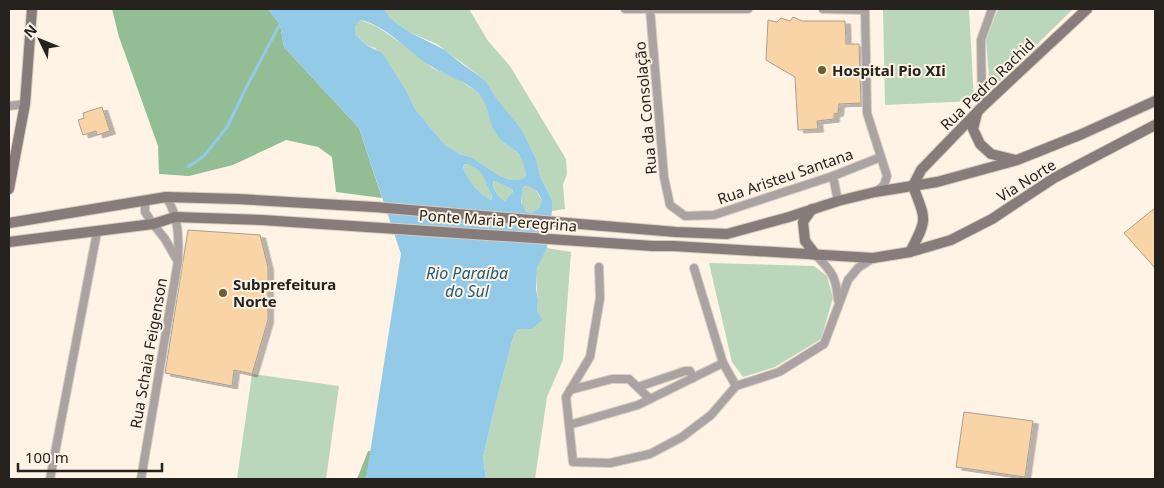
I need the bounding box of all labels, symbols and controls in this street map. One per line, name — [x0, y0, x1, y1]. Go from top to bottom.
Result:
north arrow — [15, 15, 65, 65]
text: N — [19, 20, 41, 41]
street label: Rua Pedro Rachid — [936, 34, 1038, 134]
street label: Rua da Consolação — [629, 41, 661, 175]
place label: Hospital Pio XIi — [832, 60, 946, 80]
marker: Hospital Pio XIi — [816, 64, 828, 76]
street label: Rua Aristeu Santana — [715, 143, 855, 209]
street label: Via Norte — [993, 154, 1059, 206]
street label: Ponte Maria Peregrina — [418, 204, 578, 236]
water label: Rio Paraíba do Sul — [426, 262, 508, 302]
place label: Subprefeitura Norte — [233, 274, 336, 311]
street label: Rua Schaia Feigenson — [125, 276, 171, 430]
marker: Subprefeitura Norte — [217, 287, 229, 299]
scale bar — [18, 440, 161, 472]
text: 100 m — [25, 447, 69, 467]

